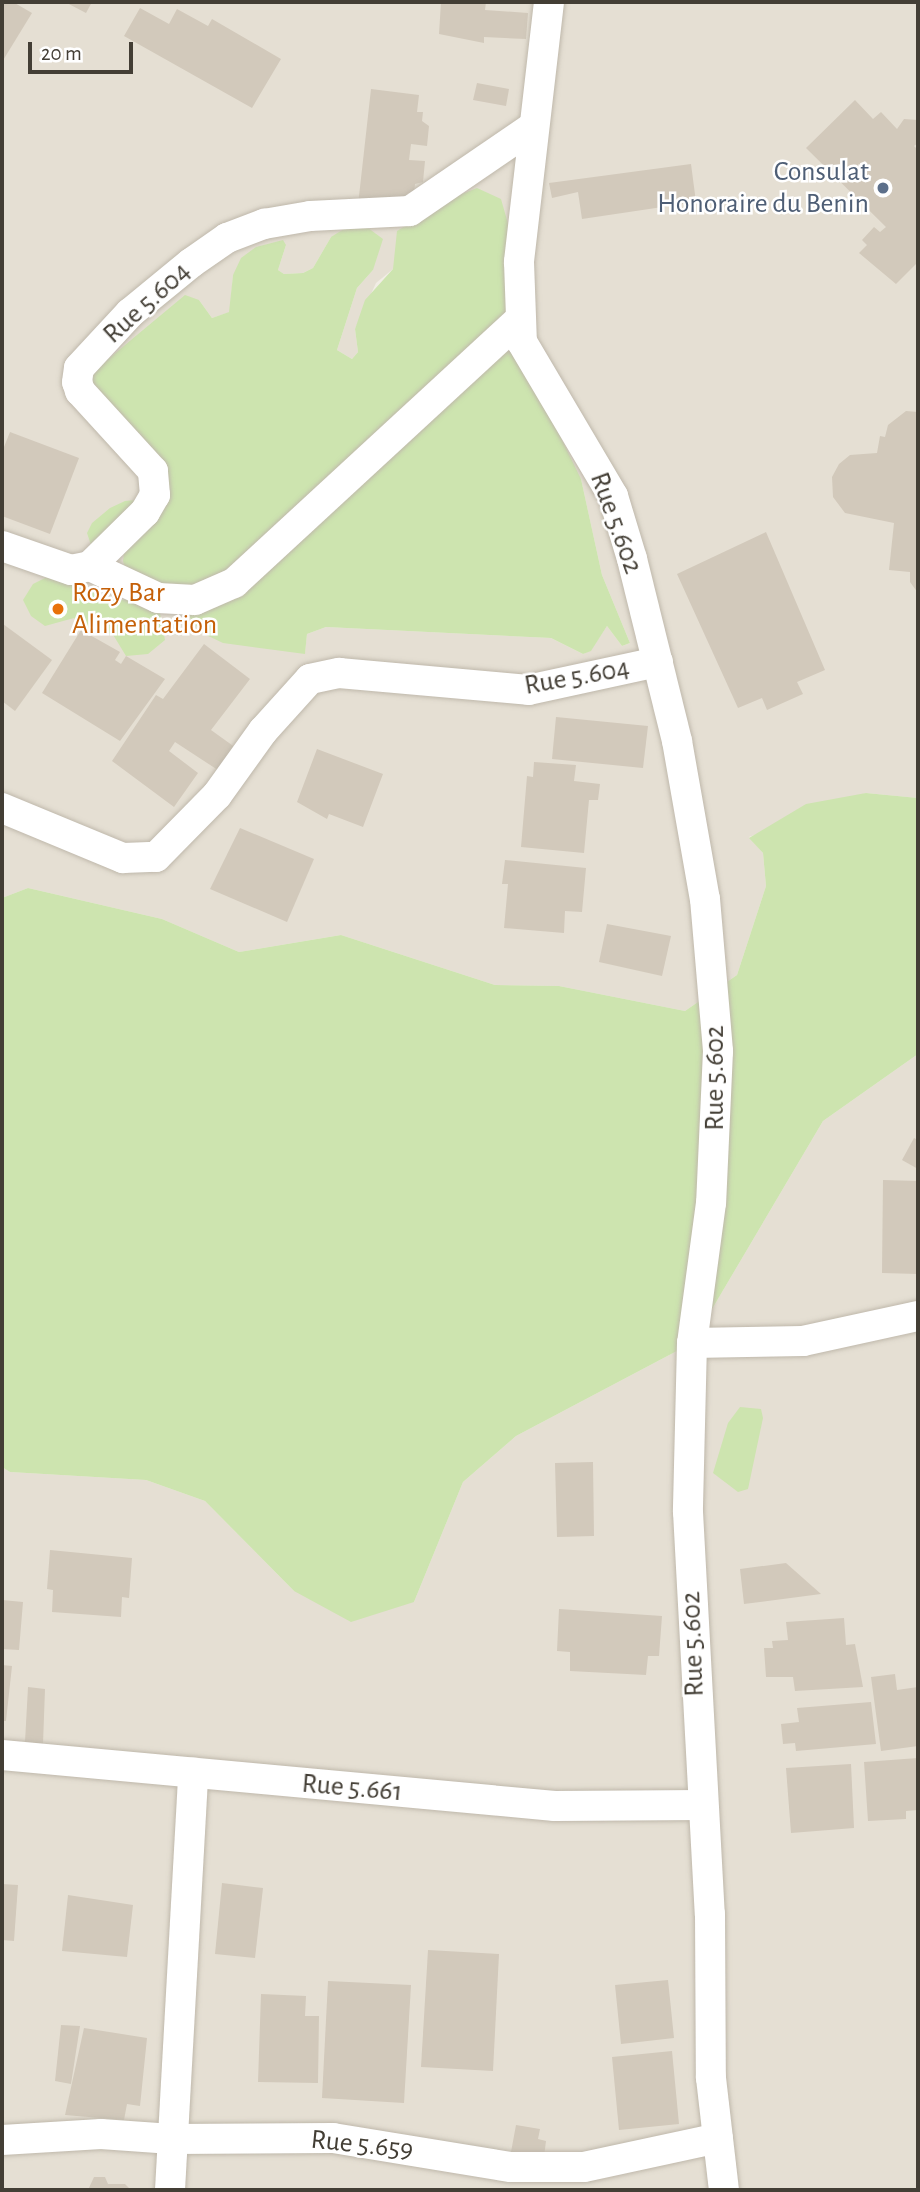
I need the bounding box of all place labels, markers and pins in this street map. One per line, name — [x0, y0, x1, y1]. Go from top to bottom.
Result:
place label: Consulat Honoraire du Benin — [657, 155, 869, 221]
marker: Consulat Honoraire du Benin — [875, 180, 891, 196]
place label: Rozy Bar Alimentation — [72, 576, 217, 642]
marker: Rozy Bar Alimentation — [50, 601, 66, 617]

